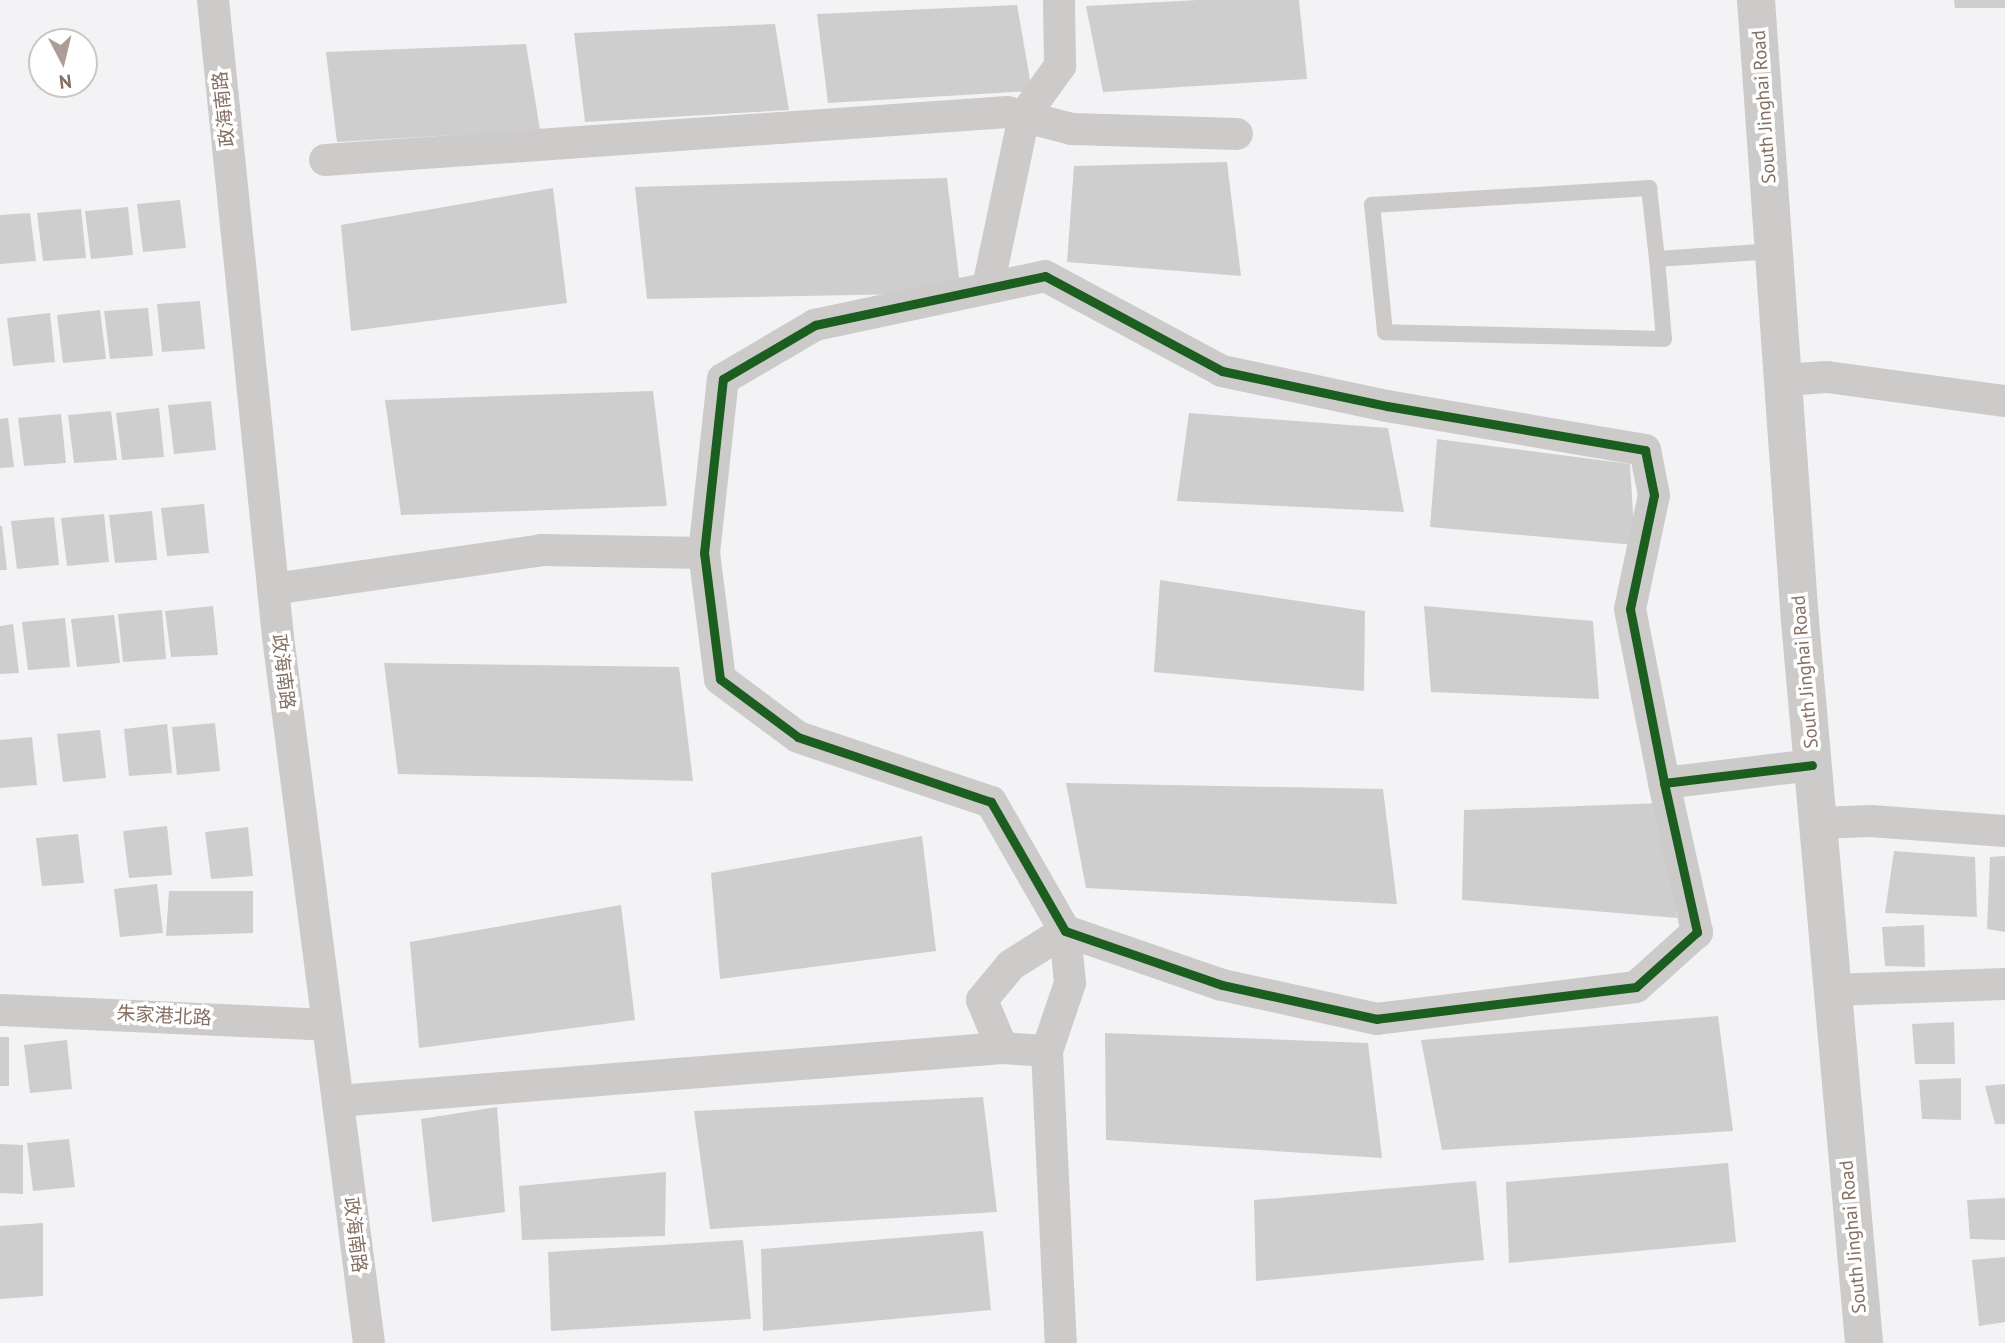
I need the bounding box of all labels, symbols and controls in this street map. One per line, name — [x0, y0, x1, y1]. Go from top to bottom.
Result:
north arrow — [28, 28, 98, 98]
street label: South Jinghai Road — [1747, 29, 1781, 185]
text: N — [58, 69, 73, 95]
street label: 政海南路 — [209, 70, 239, 148]
street label: South Jinghai Road — [1787, 594, 1823, 750]
street label: 政海南路 — [267, 633, 299, 711]
street label: 朱家港北路 — [116, 1002, 212, 1030]
street label: South Jinghai Road — [1835, 1159, 1871, 1315]
street label: 政海南路 — [339, 1196, 371, 1274]

